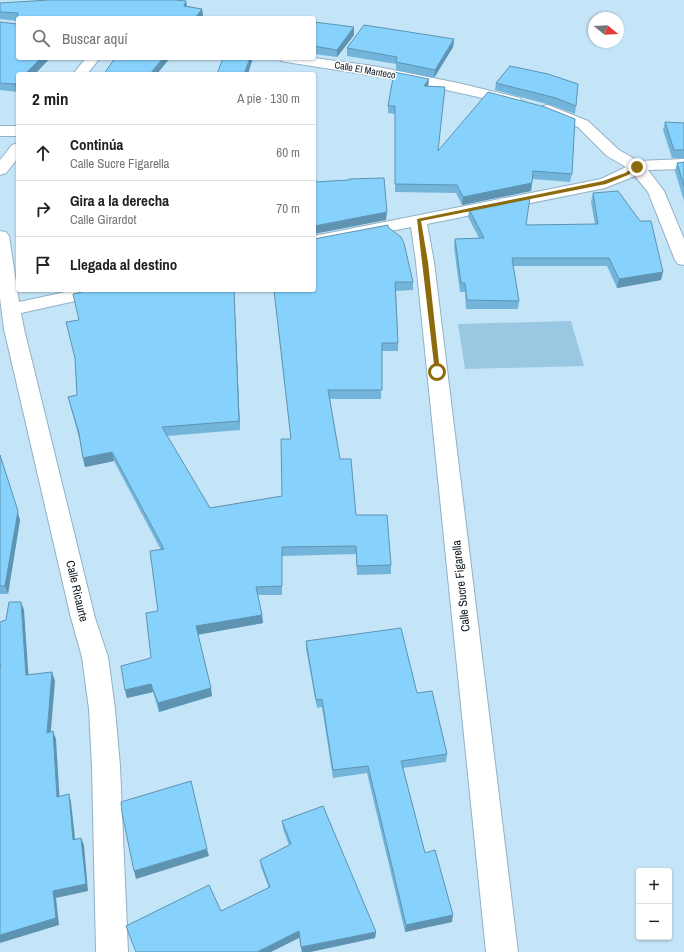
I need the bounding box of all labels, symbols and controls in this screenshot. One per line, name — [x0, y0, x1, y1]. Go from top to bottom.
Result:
north arrow — [588, 12, 624, 48]
search box — [16, 16, 316, 60]
icon: search — [30, 27, 52, 49]
text: Buscar aquí — [62, 28, 128, 49]
street label: Calle El Manteco — [333, 58, 397, 82]
text: 2 min — [32, 87, 68, 110]
text: A pie · 130 m — [237, 90, 300, 107]
text: Continúa — [70, 134, 123, 155]
icon: ahead — [32, 142, 54, 164]
text: 60 m — [276, 144, 300, 161]
text: Calle Sucre Figarella — [70, 155, 170, 172]
route end — [628, 158, 646, 176]
text: Gira a la derecha — [70, 190, 169, 211]
icon: right — [32, 198, 54, 220]
text: 70 m — [276, 200, 300, 217]
text: Calle Girardot — [70, 211, 136, 228]
icon: arrive — [32, 254, 54, 276]
text: Llegada al destino — [70, 254, 177, 275]
route start — [428, 363, 446, 381]
street label: Calle Sucre Figarella — [448, 539, 474, 633]
street label: Calle Ricaurte — [62, 559, 92, 623]
map controls — [636, 868, 672, 940]
button: + — [636, 868, 672, 904]
button: − — [636, 904, 672, 940]

